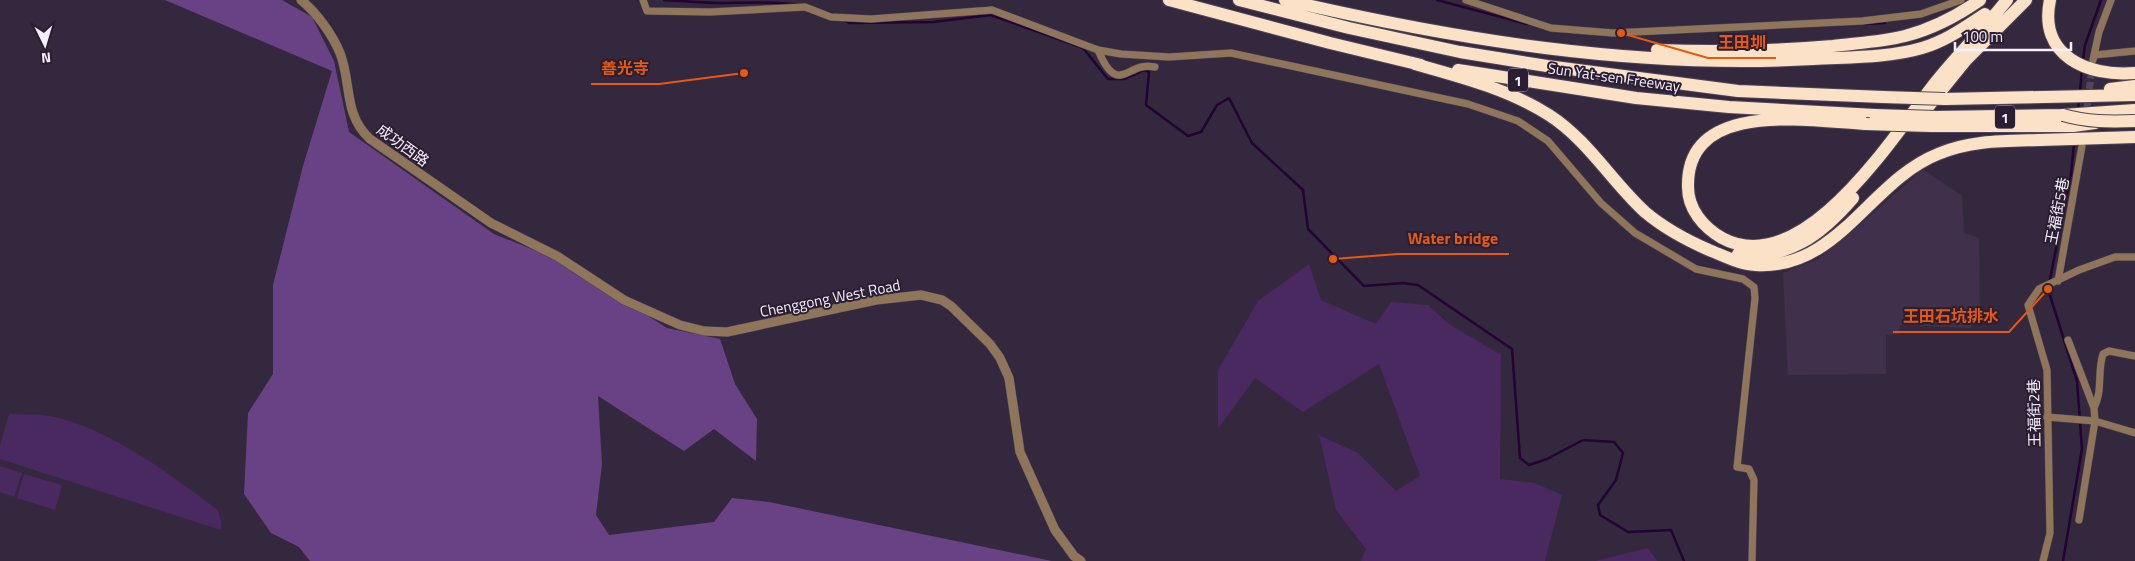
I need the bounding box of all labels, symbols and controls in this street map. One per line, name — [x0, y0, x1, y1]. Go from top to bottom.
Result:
north arrow — [20, 20, 70, 70]
scale bar — [1955, 20, 2071, 52]
text: 100 m — [1962, 25, 2003, 48]
callout: 王田圳 — [1708, 27, 1776, 58]
text: 王田圳 — [1718, 30, 1766, 54]
text: N — [40, 48, 52, 69]
callout: 善光寺 — [591, 53, 659, 84]
text: 善光寺 — [601, 56, 649, 80]
street label: Sun Yat-sen Freeway — [1546, 56, 1682, 98]
road number: 1 — [1508, 68, 1528, 92]
road number: 1 — [1995, 105, 2015, 128]
street label: 成功西路 — [372, 118, 434, 172]
street label: 王福街5巷 — [2039, 175, 2075, 247]
callout: Water bridge — [1398, 223, 1509, 254]
text: Water bridge — [1408, 226, 1498, 250]
street label: Chenggong West Road — [758, 273, 902, 323]
callout: 王田石坑排水 — [1893, 301, 2009, 332]
text: 王田石坑排水 — [1903, 304, 1999, 328]
street label: 王福街2巷 — [2022, 379, 2046, 447]

